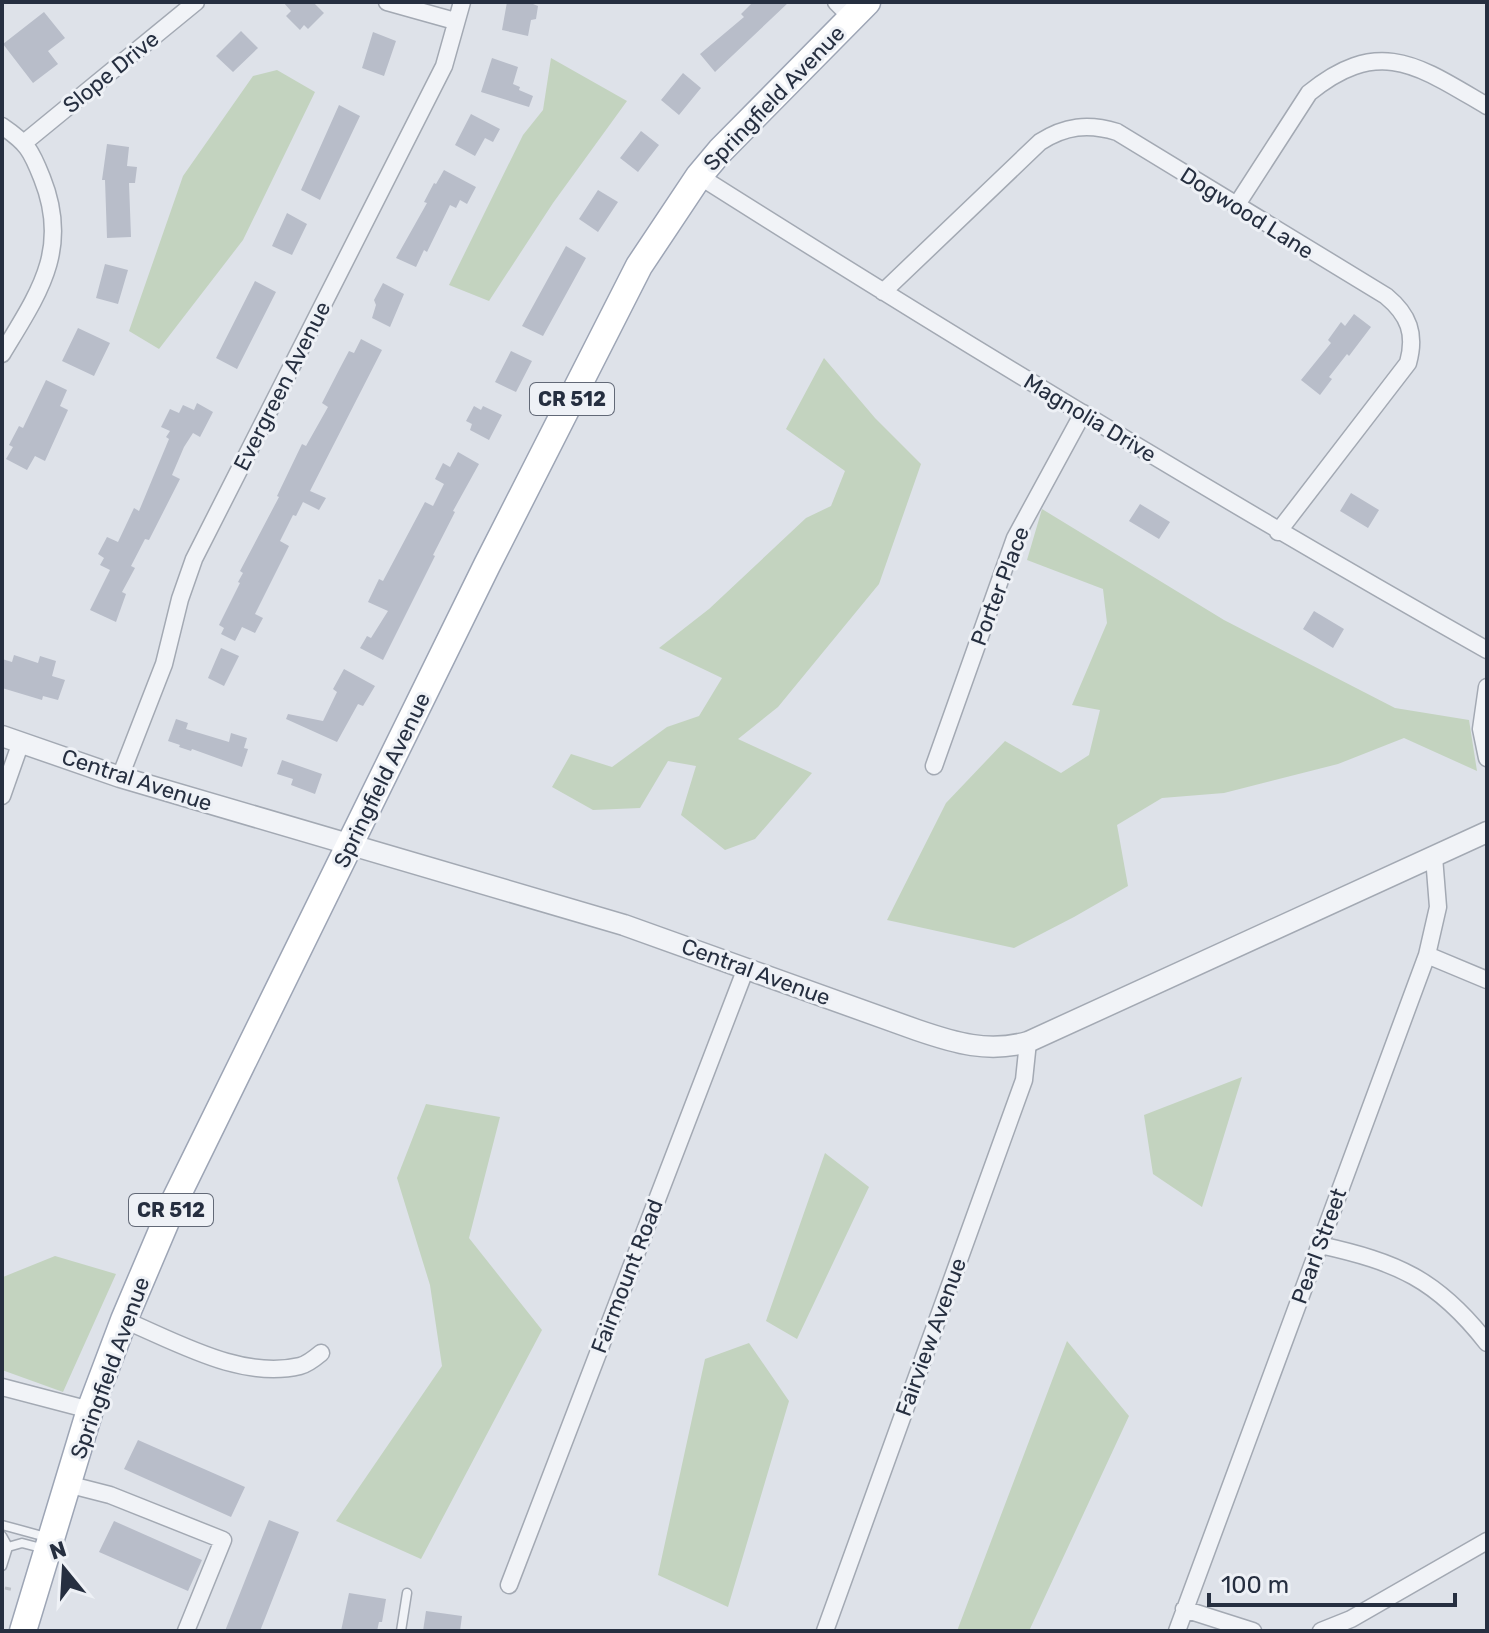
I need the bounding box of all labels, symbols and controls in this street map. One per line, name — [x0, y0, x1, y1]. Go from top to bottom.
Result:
street label: Springfield Avenue — [698, 20, 850, 176]
street label: Slope Drive — [58, 25, 164, 119]
street label: Dogwood Lane — [1175, 161, 1319, 265]
street label: Evergreen Avenue — [228, 297, 336, 475]
street label: Magnolia Drive — [1019, 368, 1161, 468]
road number: CR 512 — [530, 383, 614, 415]
street label: Porter Place — [965, 523, 1035, 649]
street label: Springfield Avenue — [328, 688, 436, 872]
street label: Central Avenue — [59, 743, 215, 817]
street label: Central Avenue — [678, 933, 834, 1011]
street label: Pearl Street — [1286, 1184, 1353, 1308]
road number: CR 512 — [129, 1194, 213, 1226]
street label: Fairmount Road — [585, 1195, 669, 1357]
street label: Fairview Avenue — [890, 1254, 972, 1420]
street label: Springfield Avenue — [65, 1273, 155, 1463]
north arrow — [24, 1529, 104, 1609]
text: N — [46, 1535, 70, 1566]
scale bar — [1209, 1557, 1455, 1607]
text: 100 m — [1221, 1571, 1289, 1599]

